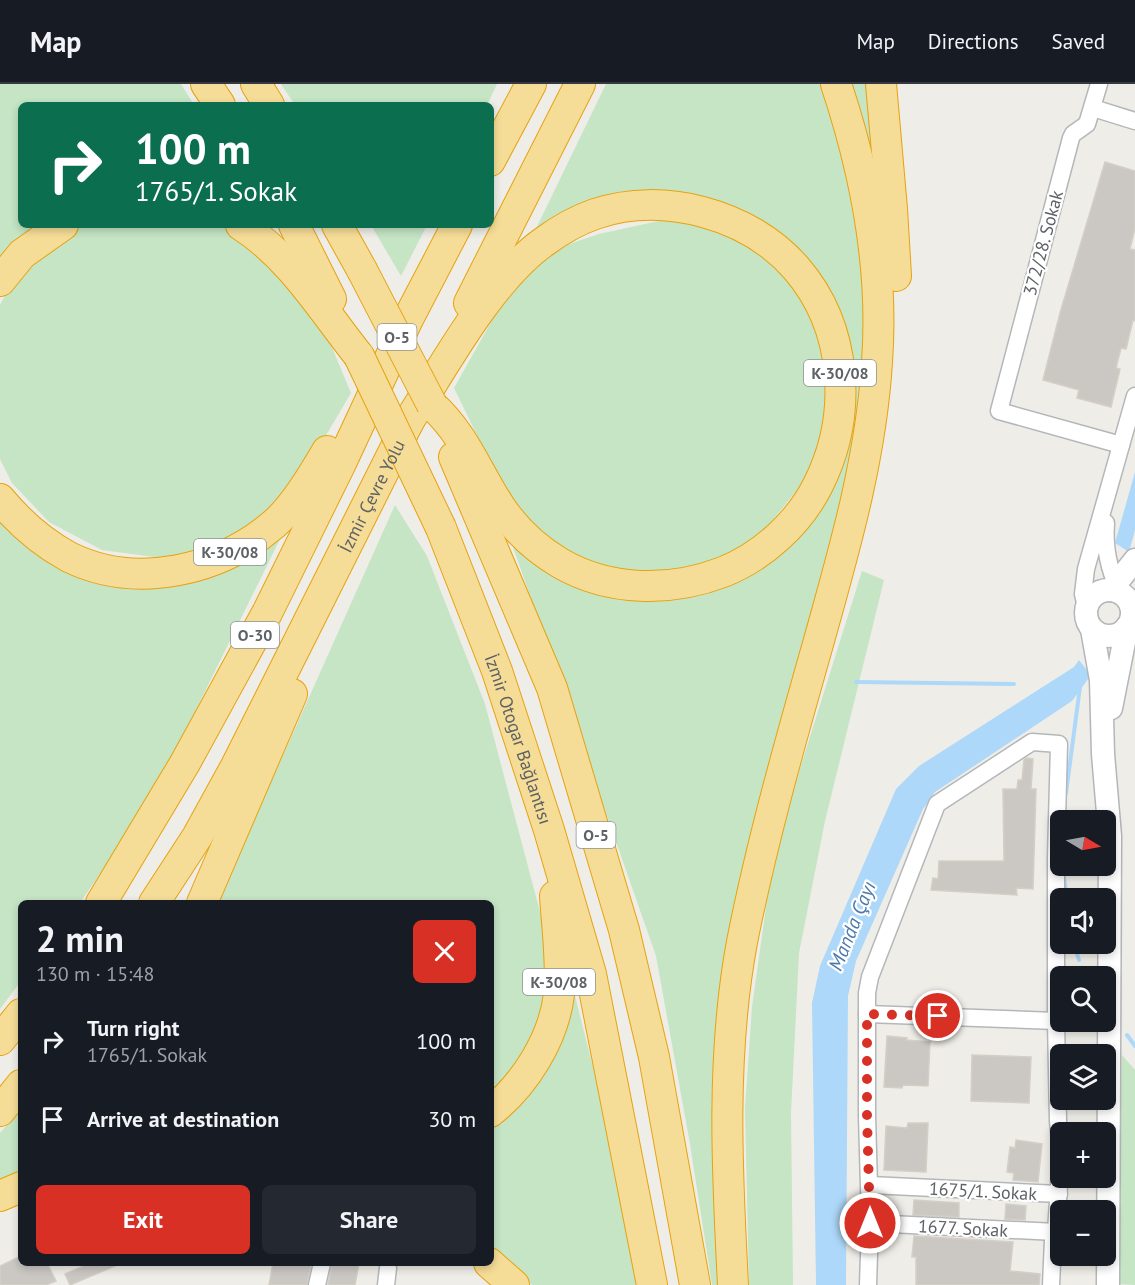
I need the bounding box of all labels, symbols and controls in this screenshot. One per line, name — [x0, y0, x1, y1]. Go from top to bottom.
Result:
text: Map — [30, 23, 81, 60]
text: Map — [856, 28, 895, 55]
text: Directions — [928, 28, 1019, 55]
text: Saved — [1052, 28, 1105, 55]
text: 100 m — [135, 121, 251, 176]
icon: right — [36, 126, 114, 204]
text: 1765/1. Sokak — [135, 174, 297, 208]
street label: 372/28. Sokak — [1018, 187, 1068, 298]
road number: O-5 — [378, 324, 416, 350]
road number: K-30/08 — [804, 360, 876, 386]
street label: İzmir Çevre Yolu — [334, 435, 409, 556]
road number: K-30/08 — [194, 539, 266, 565]
road number: O-30 — [231, 622, 279, 648]
street label: İzmir Otogar Bağlantısı — [480, 651, 558, 827]
north arrow — [1050, 810, 1116, 876]
map controls — [1050, 810, 1116, 1266]
road number: O-5 — [576, 822, 616, 848]
water label: Manda Çayı — [822, 877, 882, 975]
button: sound — [1050, 888, 1116, 954]
text: 2 min — [36, 915, 124, 962]
button: close — [413, 920, 476, 983]
text: 130 m · 15:48 — [36, 961, 154, 987]
button: search — [1050, 966, 1116, 1032]
road number: K-30/08 — [523, 969, 595, 995]
pin — [912, 990, 963, 1041]
icon: arrive — [921, 999, 954, 1032]
text: Turn right — [87, 1014, 179, 1042]
icon: right — [36, 1025, 69, 1058]
text: 100 m — [416, 1027, 476, 1055]
text: 1765/1. Sokak — [87, 1042, 207, 1068]
button: layers — [1050, 1044, 1116, 1110]
icon: arrive — [36, 1103, 69, 1136]
text: Arrive at destination — [87, 1105, 279, 1133]
text: 30 m — [428, 1105, 476, 1133]
button: + — [1050, 1122, 1116, 1188]
street label: 1675/1. Sokak — [928, 1177, 1038, 1205]
button: Exit — [36, 1185, 250, 1254]
button: Share — [262, 1185, 476, 1254]
position arrow — [838, 1191, 902, 1255]
button: − — [1050, 1200, 1116, 1266]
street label: 1677. Sokak — [918, 1214, 1009, 1242]

